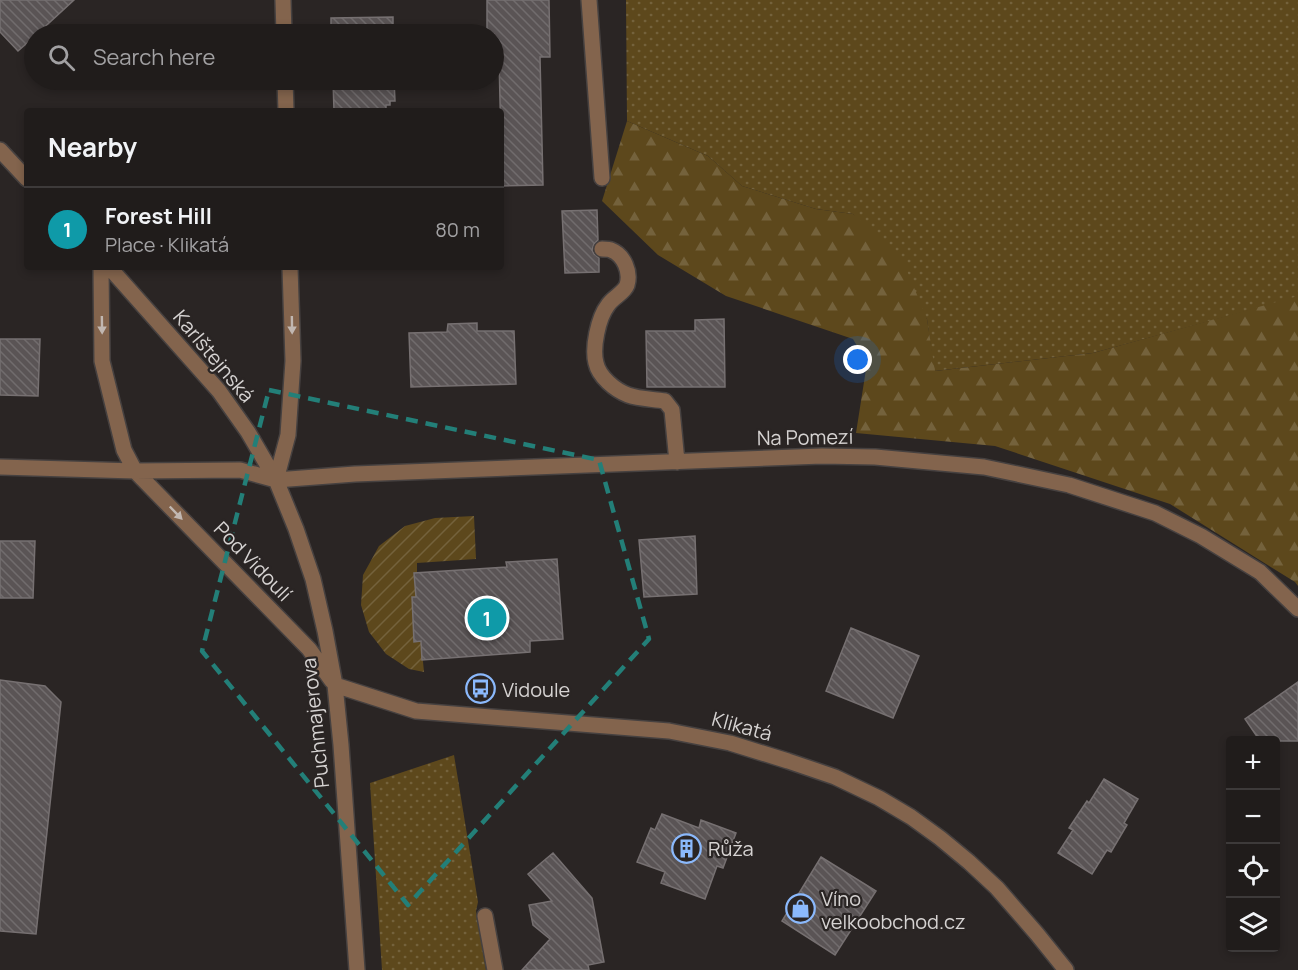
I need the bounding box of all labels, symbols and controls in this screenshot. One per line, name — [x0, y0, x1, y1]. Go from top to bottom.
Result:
search box — [24, 24, 504, 90]
icon: search — [45, 41, 78, 74]
text: Search here — [93, 42, 215, 72]
text: Nearby — [48, 129, 137, 165]
text: Forest Hill — [105, 201, 212, 231]
text: 1 — [63, 216, 72, 243]
text: 80 m — [435, 216, 480, 243]
text: Place · Klikatá — [105, 231, 229, 258]
street label: Karlštejnská — [167, 304, 261, 408]
one-way arrow — [97, 316, 107, 335]
one-way arrow — [287, 316, 296, 335]
your location — [843, 345, 872, 374]
street label: Na Pomezí — [757, 423, 854, 451]
one-way arrow — [169, 505, 183, 519]
street label: Pod Vidoulí — [208, 515, 298, 607]
pin: 1 — [468, 596, 506, 640]
street label: Puchmajerova — [295, 657, 335, 789]
bus stop icon: Vidoule — [465, 673, 497, 705]
place label: Vidoule — [502, 676, 570, 703]
street label: Klikatá — [709, 705, 775, 747]
map controls — [1226, 736, 1280, 952]
button: + — [1226, 736, 1280, 790]
button: − — [1226, 790, 1280, 844]
building icon: Růža — [671, 832, 703, 864]
place label: Růža — [708, 835, 754, 862]
button: locate — [1226, 844, 1280, 898]
place label: Víno velkoobchod.cz — [821, 885, 966, 935]
shop icon: Víno velkoobchod.cz — [784, 893, 816, 925]
button: layers — [1226, 898, 1280, 952]

